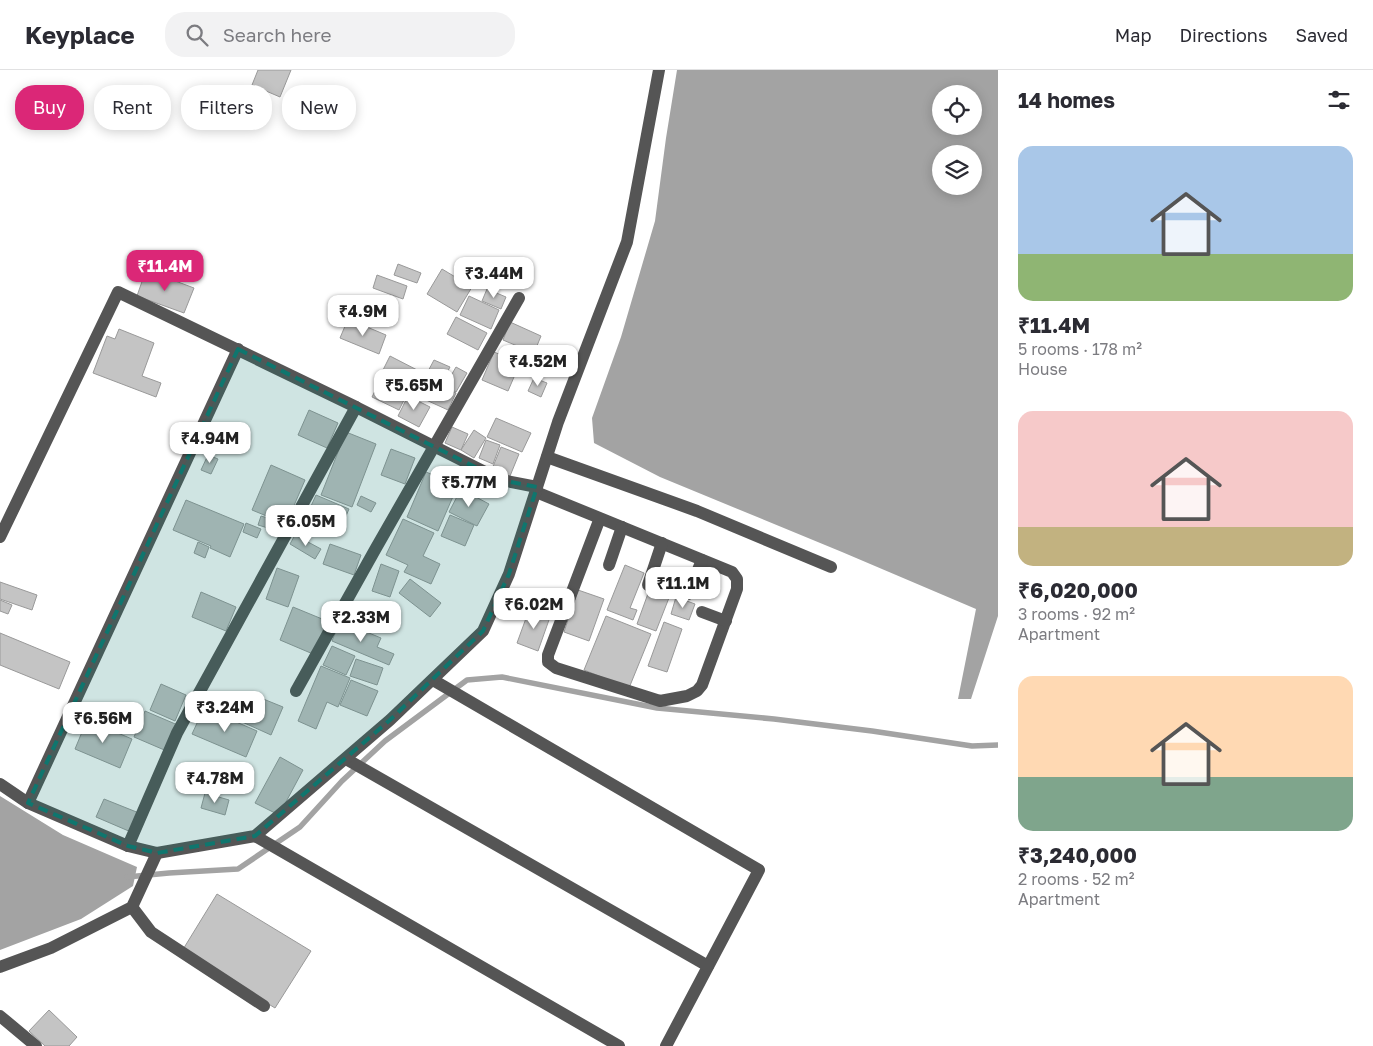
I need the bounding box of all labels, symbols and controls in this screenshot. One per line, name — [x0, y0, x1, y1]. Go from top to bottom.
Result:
search box — [165, 12, 515, 57]
text: Keyplace — [25, 20, 135, 49]
icon: search — [183, 21, 211, 49]
text: Search here — [223, 23, 332, 46]
text: Map — [1115, 24, 1151, 46]
text: Directions — [1179, 24, 1267, 46]
text: Saved — [1295, 24, 1348, 46]
chip: Buy — [15, 85, 84, 130]
chip: Rent — [94, 85, 171, 130]
chip: Filters — [181, 85, 272, 130]
chip: New — [282, 85, 356, 130]
map controls — [932, 85, 982, 195]
button: locate — [932, 85, 982, 135]
icon: filters — [1325, 86, 1353, 114]
text: 14 homes — [1018, 87, 1115, 113]
button: layers — [932, 145, 982, 195]
icon: home — [1141, 179, 1231, 269]
pin: ₹11.4M — [124, 250, 206, 292]
text: ₹11.4M — [138, 256, 193, 276]
pin: ₹3.44M — [453, 256, 535, 299]
text: ₹3.44M — [465, 263, 523, 283]
pin: ₹4.9M — [328, 294, 398, 337]
text: ₹4.9M — [339, 301, 387, 321]
text: ₹11.4M — [1018, 312, 1090, 338]
text: 5 rooms · 178 m² — [1018, 339, 1142, 359]
pin: ₹4.52M — [497, 344, 579, 387]
text: ₹4.52M — [509, 351, 567, 371]
text: House — [1018, 359, 1067, 379]
pin: ₹5.65M — [373, 368, 455, 411]
text: ₹5.65M — [385, 375, 443, 395]
pin: ₹4.94M — [169, 422, 251, 464]
text: ₹4.94M — [181, 428, 239, 448]
icon: home — [1141, 444, 1231, 534]
pin: ₹5.77M — [428, 466, 510, 508]
text: ₹5.77M — [441, 472, 497, 492]
pin: ₹6.05M — [265, 504, 347, 547]
text: ₹6.05M — [277, 511, 335, 531]
pin: ₹11.1M — [642, 566, 724, 609]
text: ₹11.1M — [656, 573, 710, 593]
text: ₹6,020,000 — [1018, 577, 1138, 603]
pin: ₹6.02M — [493, 588, 575, 630]
text: ₹6.02M — [505, 594, 563, 614]
pin: ₹2.33M — [320, 600, 402, 643]
text: 3 rooms · 92 m² — [1018, 604, 1135, 624]
text: ₹2.33M — [332, 607, 390, 627]
text: Apartment — [1018, 624, 1100, 644]
pin: ₹3.24M — [184, 690, 266, 733]
text: ₹3.24M — [196, 697, 254, 717]
pin: ₹6.56M — [62, 702, 144, 744]
text: ₹6.56M — [74, 708, 132, 728]
icon: home — [1141, 709, 1231, 799]
pin: ₹4.78M — [174, 762, 256, 804]
text: ₹4.78M — [186, 768, 244, 788]
text: ₹3,240,000 — [1018, 842, 1137, 868]
text: 2 rooms · 52 m² — [1018, 869, 1134, 889]
text: Apartment — [1018, 889, 1100, 909]

